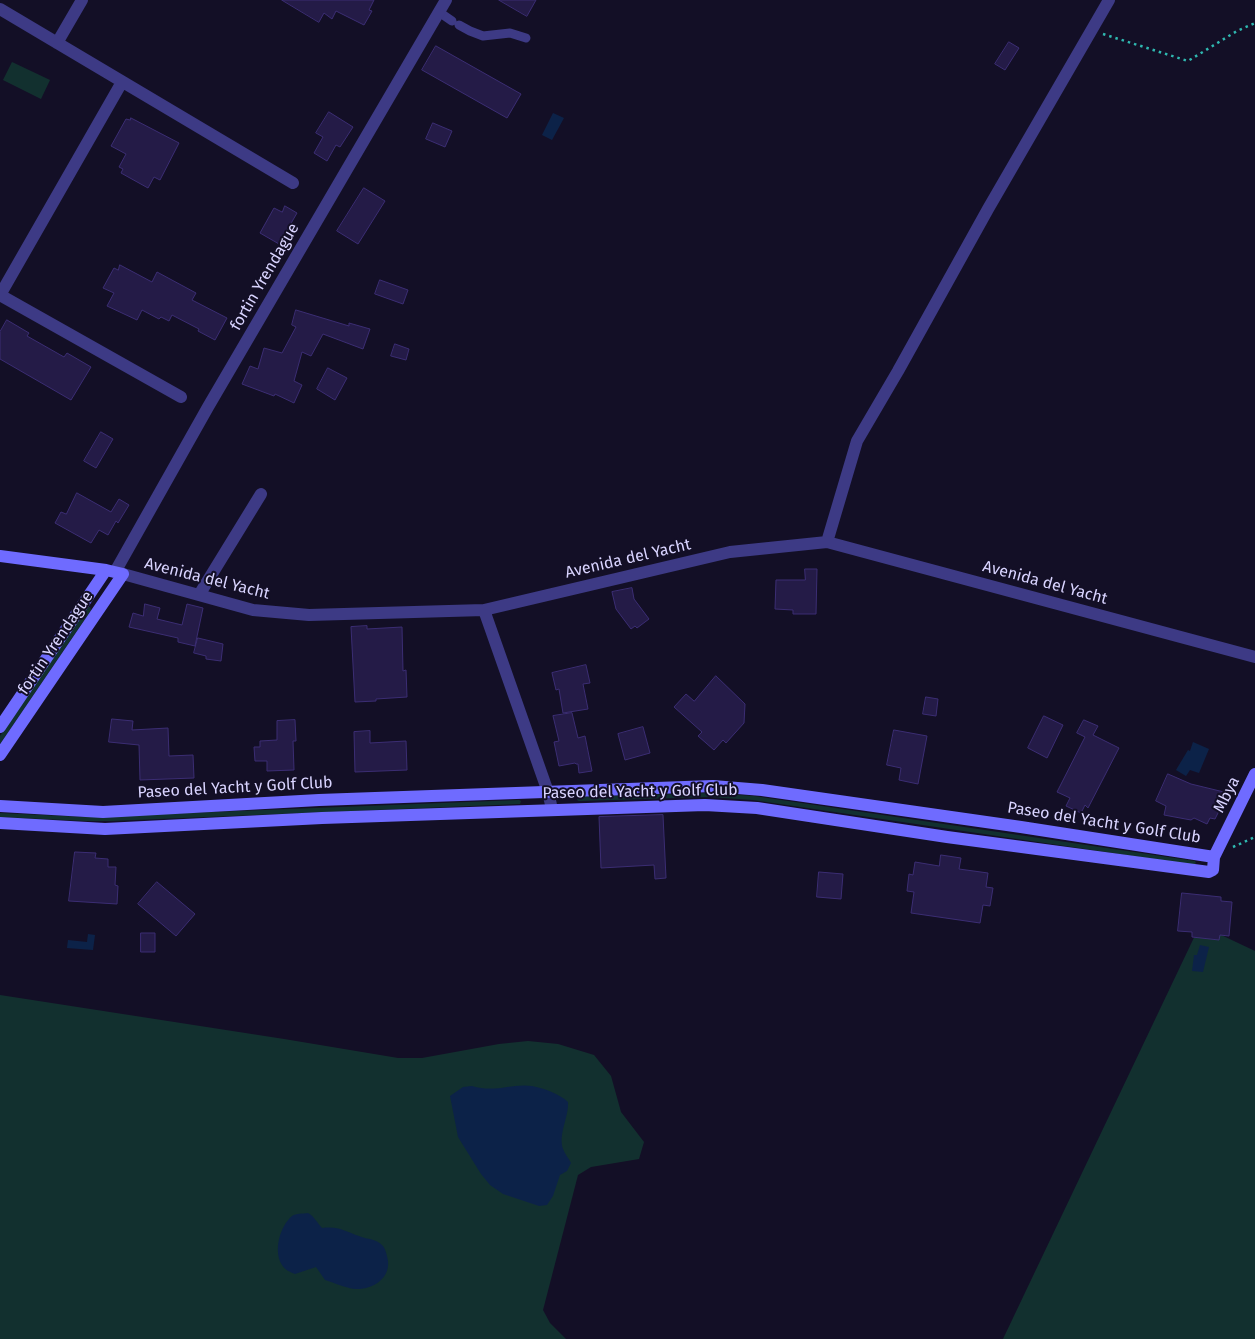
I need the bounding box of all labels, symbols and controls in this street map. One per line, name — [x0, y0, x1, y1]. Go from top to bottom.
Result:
street label: fortin Yrendague — [227, 220, 303, 334]
street label: Avenida del Yacht — [563, 535, 693, 583]
street label: Avenida del Yacht — [142, 554, 272, 604]
street label: Avenida del Yacht — [981, 557, 1109, 609]
street label: fortin Yrendague — [14, 588, 98, 698]
street label: Paseo del Yacht y Golf Club — [137, 773, 333, 803]
street label: Mbya — [1210, 774, 1244, 816]
street label: Paseo del Yacht y Golf Club — [542, 781, 738, 803]
street label: Paseo del Yacht y Golf Club — [1006, 798, 1202, 848]

